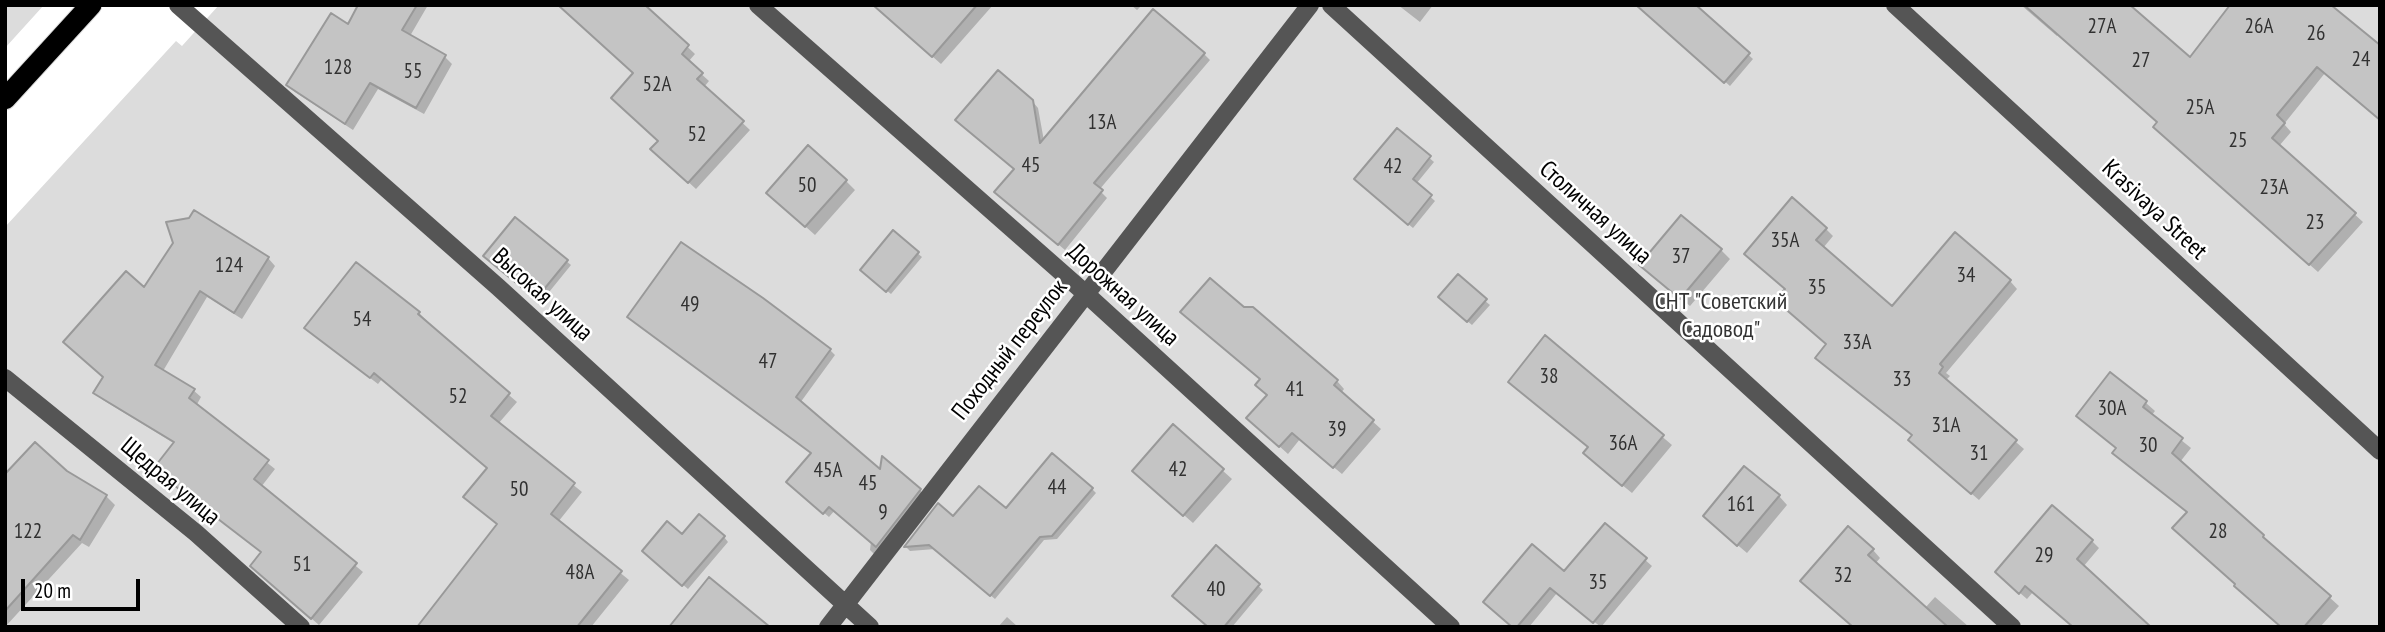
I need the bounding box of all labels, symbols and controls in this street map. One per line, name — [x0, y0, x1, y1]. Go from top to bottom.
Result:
house number: 27А — [2088, 14, 2116, 40]
house number: 26А — [2245, 14, 2273, 40]
house number: 26 — [2307, 21, 2325, 47]
house number: 24 — [2352, 47, 2370, 73]
house number: 27 — [2132, 48, 2150, 74]
house number: 128 — [324, 55, 352, 81]
house number: 55 — [404, 59, 422, 85]
house number: 52А — [643, 72, 671, 98]
house number: 25А — [2186, 95, 2214, 121]
house number: 13А — [1088, 110, 1116, 136]
house number: 52 — [688, 122, 706, 148]
house number: 25 — [2229, 128, 2247, 154]
house number: 45 — [1022, 153, 1040, 179]
house number: 42 — [1384, 154, 1402, 180]
street label: Krasivaya Street — [2095, 154, 2213, 266]
street label: Столичная улица — [1533, 155, 1657, 271]
house number: 50 — [798, 173, 816, 199]
house number: 23А — [2260, 175, 2288, 201]
house number: 23 — [2306, 210, 2324, 236]
house number: 35А — [1771, 228, 1799, 254]
street label: Дорожная улица — [1061, 237, 1185, 353]
street label: Высокая улица — [486, 242, 598, 348]
house number: 37 — [1672, 244, 1690, 270]
house number: 124 — [215, 253, 243, 279]
house number: 34 — [1957, 263, 1975, 289]
street label: Походный переулок — [946, 274, 1074, 426]
house number: 35 — [1808, 275, 1826, 301]
park label: СНТ "Советский Садовод" — [1655, 288, 1787, 344]
house number: 49 — [681, 292, 699, 318]
house number: 54 — [353, 307, 371, 333]
house number: 33А — [1843, 330, 1871, 356]
house number: 47 — [759, 349, 777, 375]
house number: 38 — [1540, 364, 1558, 390]
house number: 33 — [1893, 367, 1911, 393]
house number: 41 — [1286, 377, 1304, 403]
house number: 52 — [449, 384, 467, 410]
house number: 30А — [2098, 396, 2126, 422]
house number: 31А — [1932, 413, 1960, 439]
house number: 39 — [1328, 417, 1346, 443]
house number: 36А — [1609, 431, 1637, 457]
street label: Щедрая улица — [114, 432, 226, 532]
house number: 30 — [2139, 433, 2157, 459]
house number: 31 — [1970, 441, 1988, 467]
house number: 42 — [1169, 457, 1187, 483]
house number: 45А — [814, 458, 842, 484]
house number: 45 — [859, 471, 877, 497]
house number: 44 — [1048, 475, 1066, 501]
house number: 50 — [510, 477, 528, 503]
house number: 161 — [1727, 492, 1755, 518]
house number: 9 — [878, 500, 888, 526]
house number: 122 — [14, 519, 42, 545]
house number: 28 — [2209, 519, 2227, 545]
house number: 29 — [2035, 543, 2053, 569]
house number: 51 — [293, 552, 311, 578]
house number: 48А — [566, 560, 594, 586]
house number: 32 — [1834, 563, 1852, 589]
scale bar — [24, 566, 144, 610]
house number: 35 — [1589, 570, 1607, 596]
text: 20 m — [34, 577, 71, 604]
house number: 40 — [1207, 577, 1225, 603]

